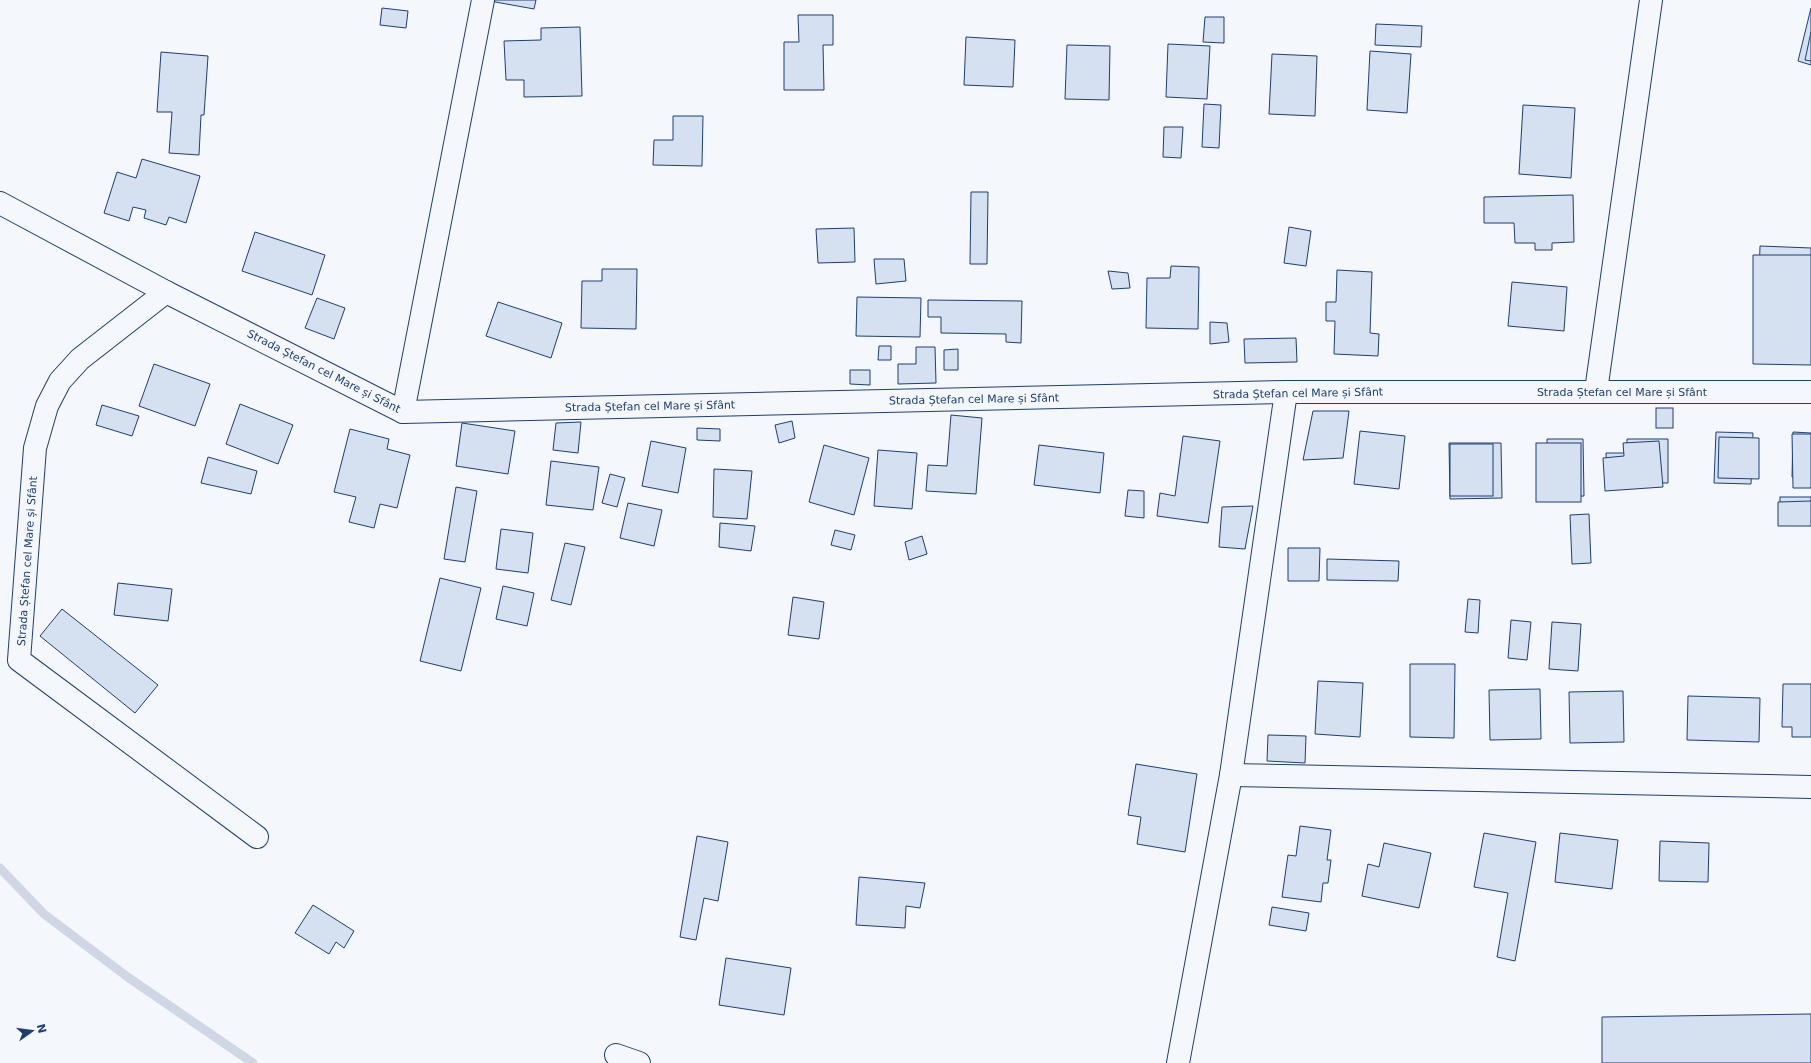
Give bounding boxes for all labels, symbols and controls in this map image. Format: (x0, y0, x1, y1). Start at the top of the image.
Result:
street label: Strada Ștefan cel Mare și Sfânt (245, 327, 403, 416)
street label: Strada Ștefan cel Mare și Sfânt (1213, 386, 1384, 401)
street label: Strada Ștefan cel Mare și Sfânt (1537, 386, 1708, 399)
street label: Strada Ștefan cel Mare și Sfânt (889, 392, 1060, 407)
street label: Strada Ștefan cel Mare și Sfânt (565, 399, 736, 414)
street label: Strada Ștefan cel Mare și Sfânt (15, 475, 40, 646)
north arrow (12, 1011, 52, 1051)
text: N (34, 1023, 49, 1035)

